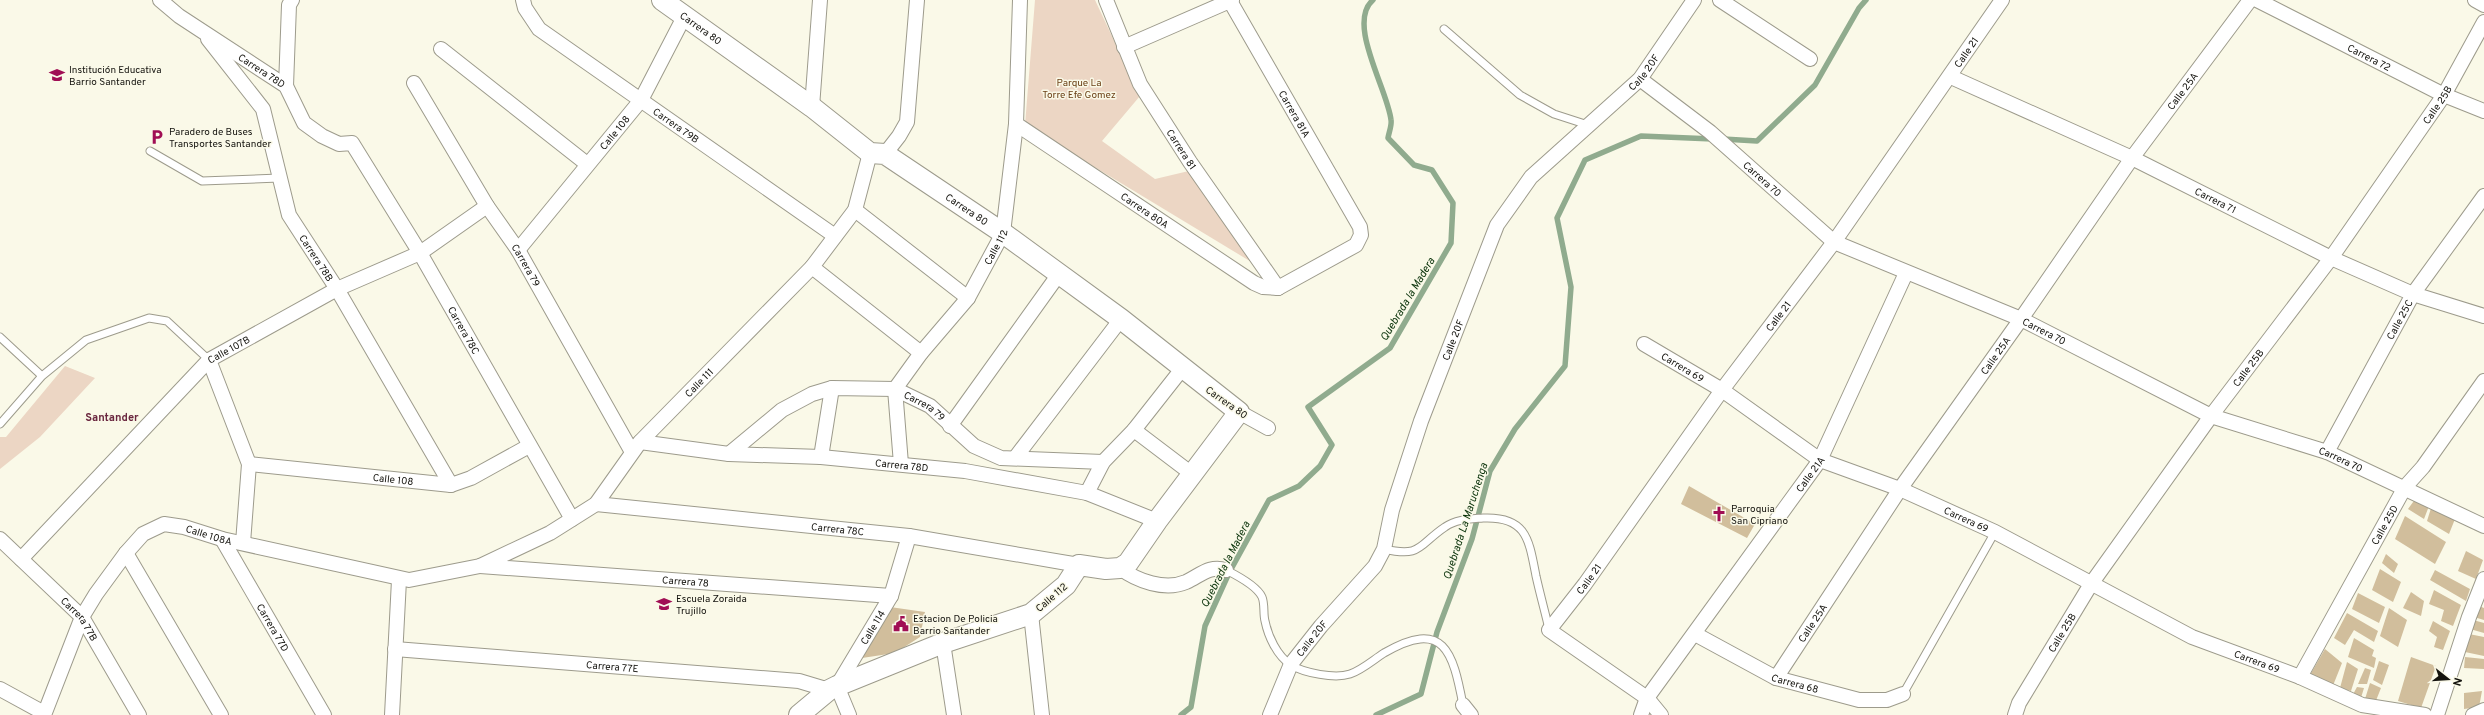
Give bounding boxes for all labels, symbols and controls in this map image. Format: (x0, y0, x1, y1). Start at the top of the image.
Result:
street label: Carrera 80 (677, 10, 724, 49)
street label: Calle 21 (1952, 35, 1982, 71)
street label: Carrera 72 (2345, 42, 2393, 75)
street label: Carrera 78D (235, 51, 287, 92)
street label: Calle 20F (1626, 52, 1663, 94)
place label: Institución Educativa Barrio Santander (69, 64, 162, 89)
school or university icon: Institución Educativa Barrio Santander (48, 66, 66, 84)
street label: Calle 25A (2165, 70, 2202, 113)
park label: Parque La Torre Efe Gomez (1042, 77, 1116, 102)
street label: Calle 25B (2421, 84, 2456, 127)
street label: Carrera 81A (1275, 88, 1312, 141)
street label: Carrera 79B (650, 106, 701, 147)
street label: Calle 108 (598, 113, 634, 153)
place label: Paradero de Buses Transportes Santander (169, 126, 272, 151)
street label: Carrera 81 (1163, 127, 1199, 173)
parking icon: Paradero de Buses Transportes Santander (148, 128, 166, 146)
street label: Carrera 70 (1740, 159, 1783, 200)
street label: Carrera 71 (2192, 186, 2238, 217)
street label: Carrera 80 (942, 191, 990, 229)
street label: Carrera 80A (1118, 191, 1171, 232)
street label: Calle 112 (982, 229, 1011, 268)
street label: Carrera 78B (295, 233, 335, 284)
street label: Carrera 79 (508, 242, 542, 289)
water label: Quebrada la Madera (1377, 255, 1439, 344)
street label: Calle 25C (2384, 298, 2417, 342)
street label: Calle 21 (1764, 299, 1795, 335)
street label: Carrera 78C (444, 305, 482, 357)
street label: Carrera 70 (2020, 316, 2068, 349)
street label: Calle 20F (1440, 318, 1468, 363)
street label: Calle 107B (206, 334, 253, 367)
street label: Calle 25A (1978, 335, 2014, 378)
street label: Calle 25B (2231, 347, 2267, 390)
street label: Carrera 69 (1658, 350, 1706, 386)
street label: Calle 111 (683, 366, 717, 401)
street label: Carrera 80 (1203, 384, 1250, 422)
street label: Carrera 79 (901, 389, 947, 425)
district label: Santander (85, 411, 139, 425)
street label: Carrera 70 (2317, 445, 2364, 476)
street label: Calle 21A (1794, 454, 1829, 495)
street label: Carrera 78D (874, 457, 929, 475)
water label: Quebrada La Maruchenga (1440, 461, 1492, 581)
street label: Calle 108 (372, 472, 414, 489)
place label: Parroquia San Cipriano (1731, 503, 1789, 528)
street label: Calle 25D (2369, 503, 2402, 548)
church icon: Parroquia San Cipriano (1710, 505, 1728, 523)
street label: Carrera 69 (1941, 505, 1990, 536)
water label: Quebrada la Madera (1198, 519, 1254, 610)
street label: Carrera 78C (810, 521, 865, 539)
street label: Calle 108A (184, 523, 233, 549)
street label: Calle 21 (1574, 562, 1605, 598)
street label: Carrera 78 (662, 574, 709, 591)
street label: Calle 112 (1033, 581, 1071, 616)
place label: Escuela Zoraida Trujillo (676, 593, 747, 618)
street label: Carrera 77B (57, 595, 100, 644)
school or university icon: Escuela Zoraida Trujillo (655, 595, 673, 613)
street label: Carrera 77D (253, 602, 291, 654)
street label: Calle 25A (1796, 602, 1831, 645)
street label: Calle 114 (858, 608, 889, 648)
street label: Calle 25B (2046, 611, 2080, 655)
place label: Estacion De Policia Barrio Santander (913, 613, 998, 638)
public building icon: Estacion De Policia Barrio Santander (892, 615, 910, 633)
street label: Calle 20F (1294, 618, 1331, 660)
street label: Carrera 69 (2232, 648, 2281, 677)
street label: Carrera 77E (586, 659, 639, 676)
north arrow (2428, 659, 2468, 699)
street label: Carrera 68 (1768, 672, 1820, 697)
text: N (2449, 676, 2464, 687)

